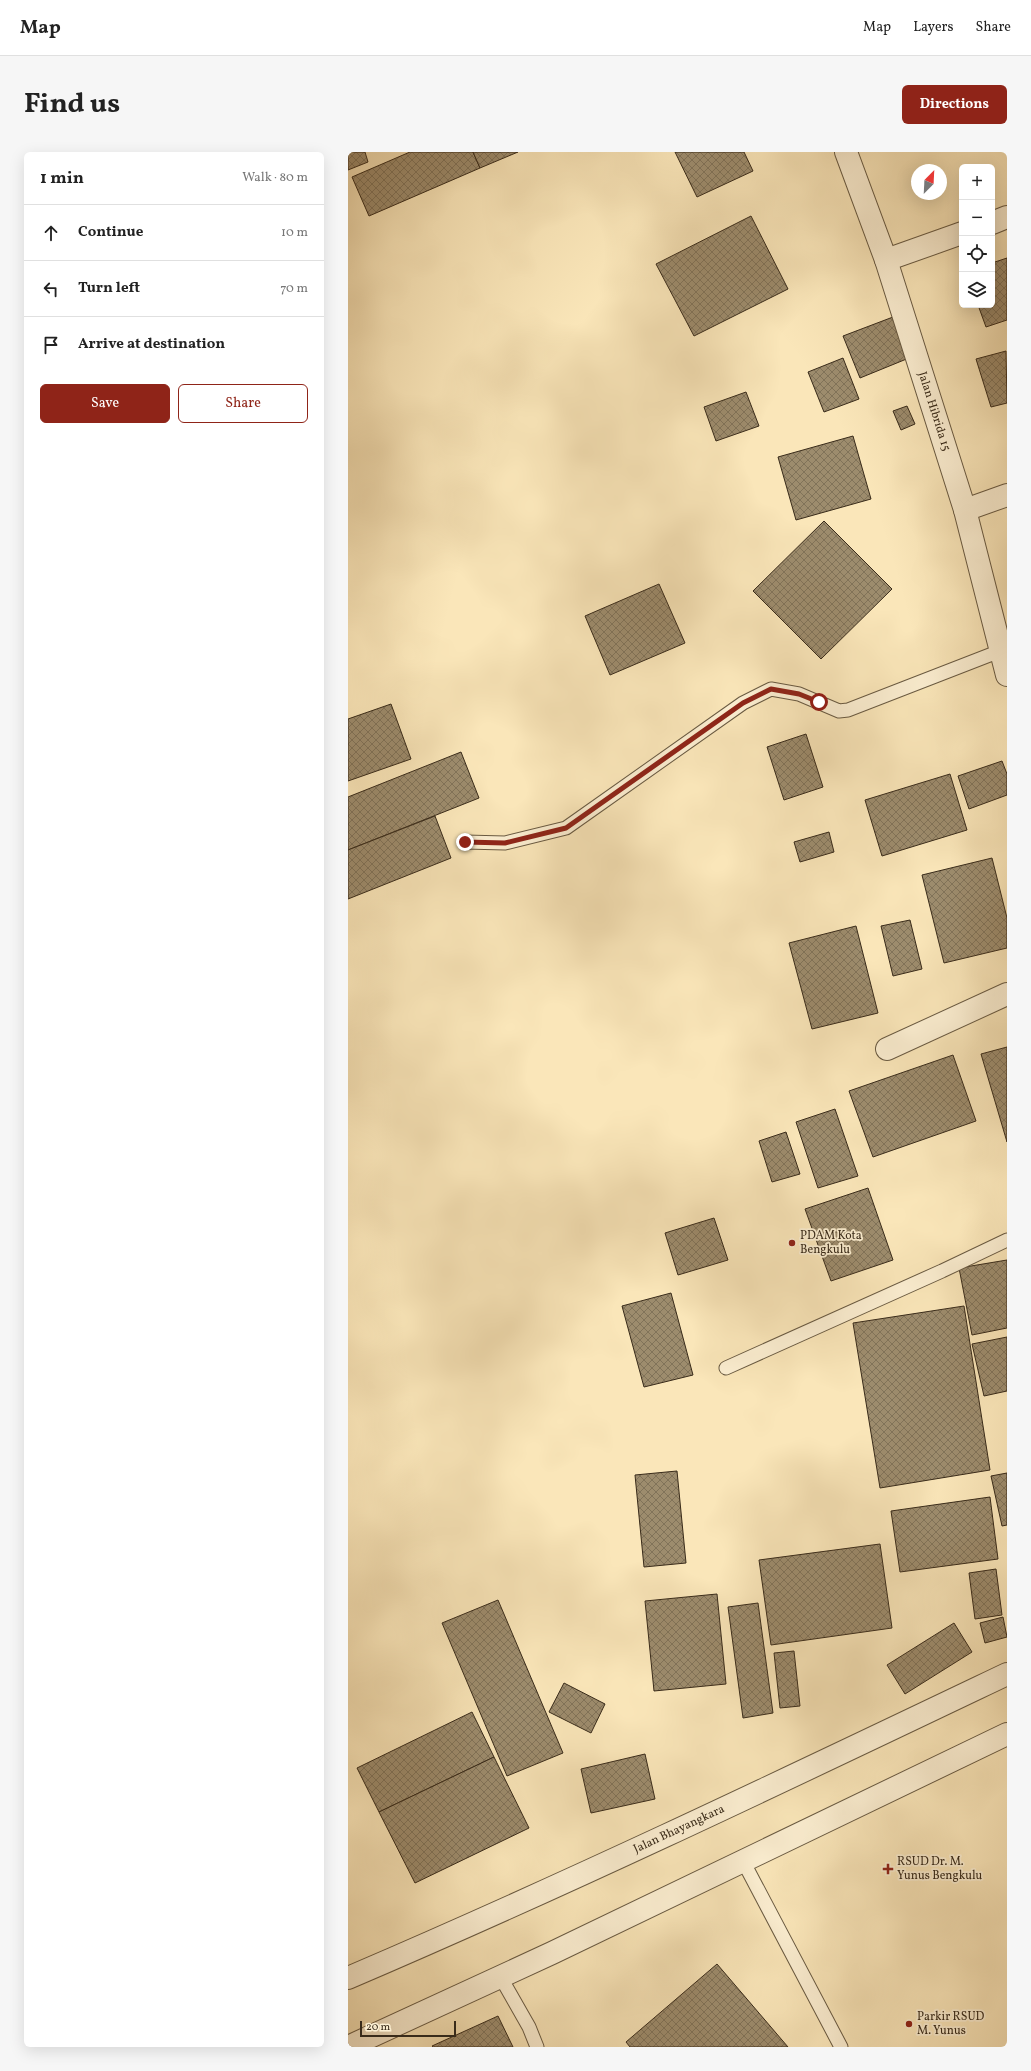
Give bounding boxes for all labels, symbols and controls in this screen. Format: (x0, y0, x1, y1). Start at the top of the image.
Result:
text: Map (20, 15, 61, 41)
text: Map (863, 18, 891, 37)
text: Layers (913, 18, 953, 37)
text: Share (975, 18, 1011, 37)
text: Find us (24, 85, 120, 124)
button: Directions (902, 85, 1007, 124)
north arrow (911, 164, 947, 200)
map controls (959, 164, 995, 308)
button: + (959, 164, 995, 200)
text: 1 min (40, 167, 84, 190)
text: Walk · 80 m (242, 169, 308, 187)
button: − (959, 200, 995, 236)
icon: ahead (40, 222, 62, 244)
text: Continue (78, 222, 143, 243)
text: 10 m (281, 224, 308, 242)
button: locate (959, 236, 995, 272)
button: layers (959, 272, 995, 308)
icon: left (40, 278, 62, 300)
text: Turn left (78, 278, 140, 299)
text: 70 m (280, 280, 308, 298)
icon: arrive (40, 334, 62, 356)
text: Arrive at destination (78, 334, 225, 355)
street label: Jalan Hibrida 15 (914, 370, 954, 453)
button: Save (40, 384, 170, 423)
button: Share (178, 384, 308, 423)
route start (810, 693, 828, 711)
route end (456, 833, 474, 851)
place label: PDAM Kota Bengkulu (800, 1228, 862, 1258)
marker: PDAM Kota Bengkulu (787, 1238, 797, 1248)
street label: Jalan Bhayangkara (631, 1801, 727, 1857)
place label: RSUD Dr. M. Yunus Bengkulu (897, 1854, 983, 1884)
marker: RSUD Dr. M. Yunus Bengkulu (882, 1863, 894, 1875)
place label: Parkir RSUD M. Yunus (917, 2009, 984, 2039)
scale bar (360, 2019, 456, 2038)
marker: Parkir RSUD M. Yunus (904, 2019, 914, 2029)
text: 20 m (366, 2020, 390, 2035)

